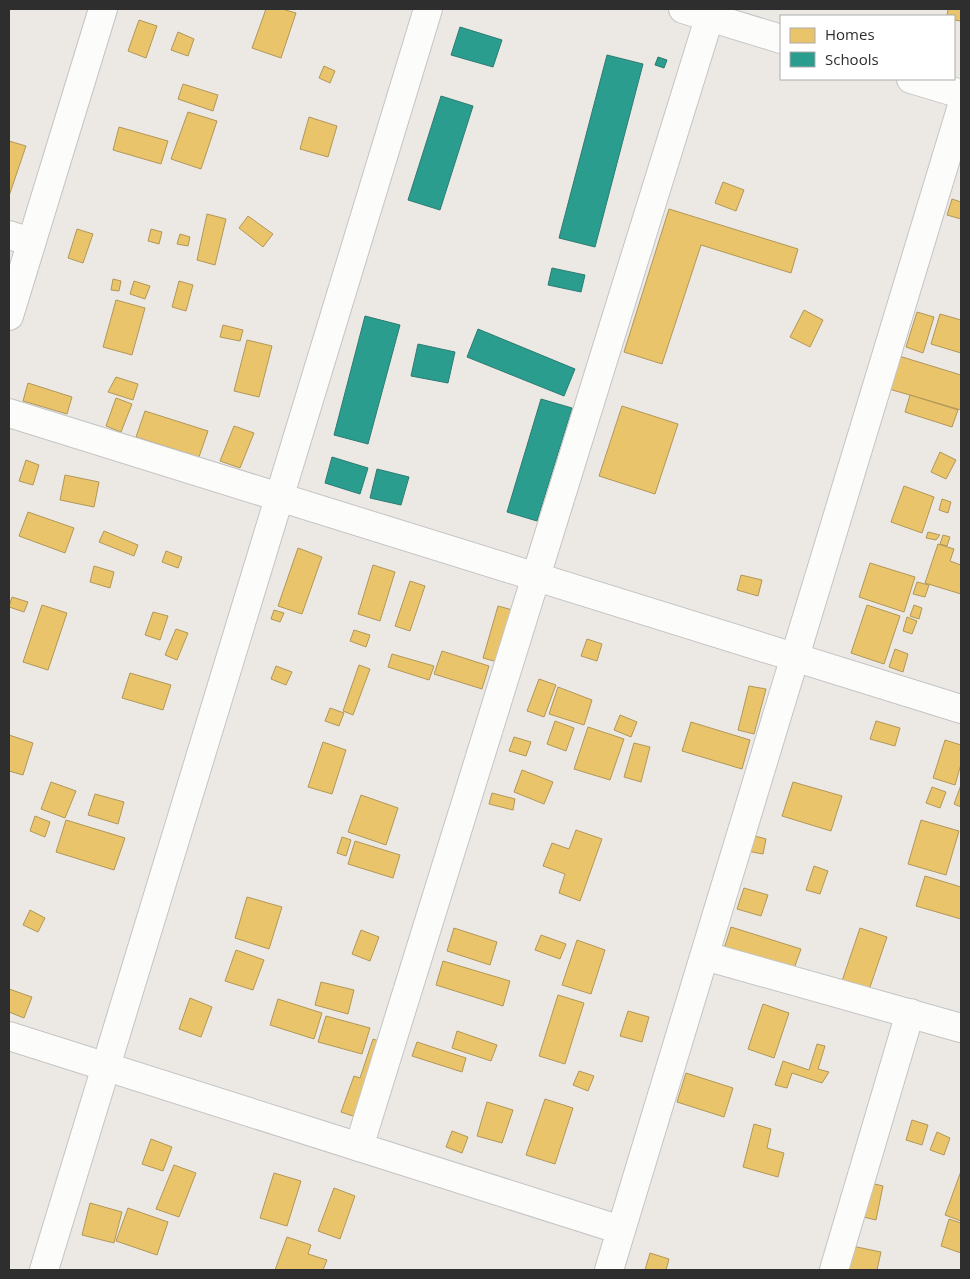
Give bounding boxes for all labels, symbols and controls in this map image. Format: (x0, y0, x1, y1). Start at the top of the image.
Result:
legend (780, 15, 955, 80)
text: Homes (825, 24, 875, 44)
text: Schools (825, 49, 879, 69)

